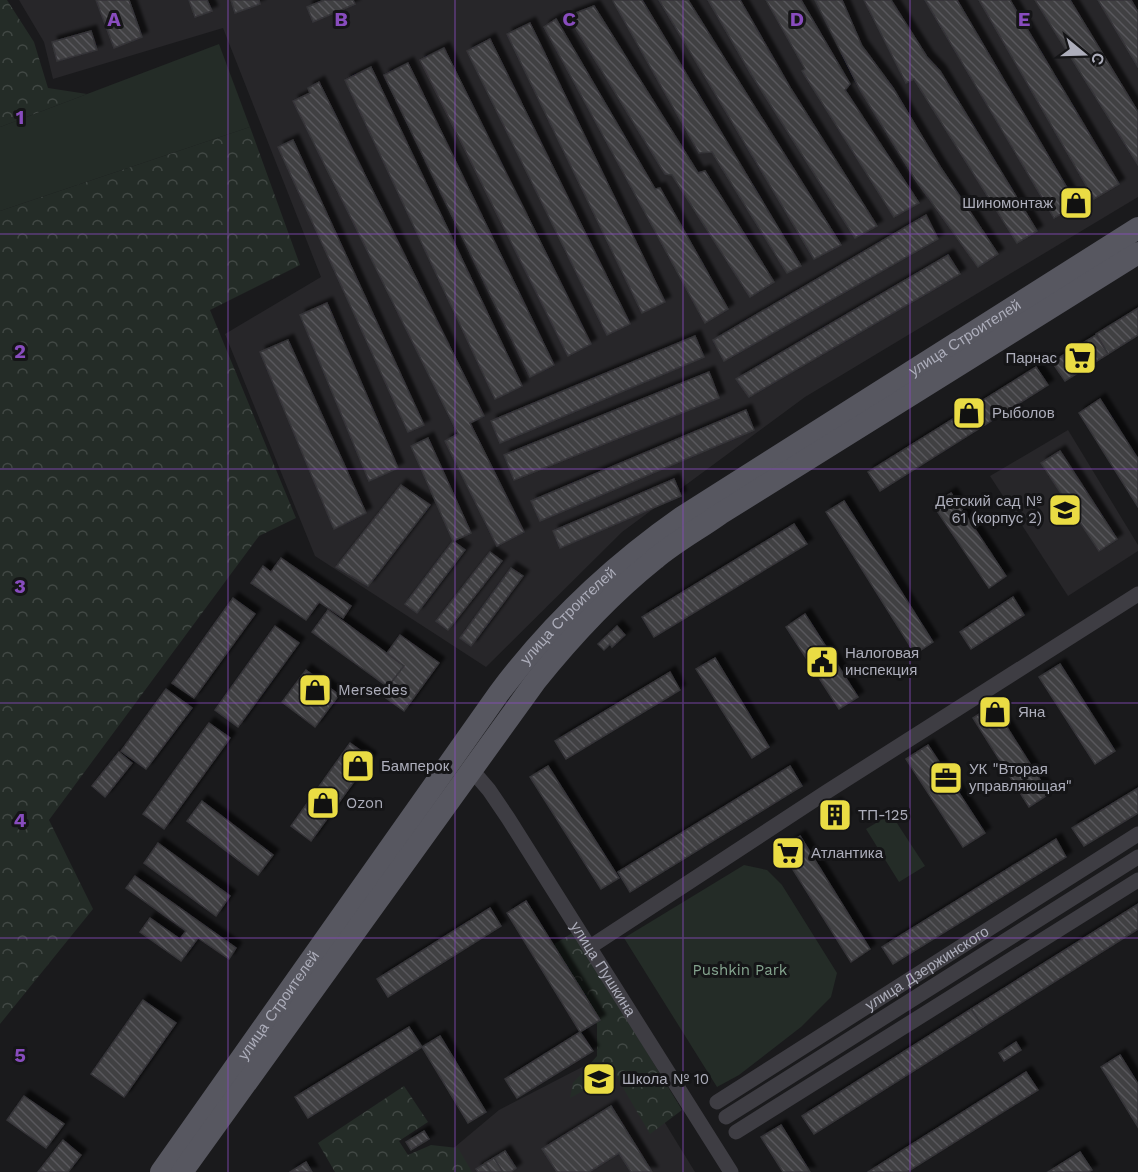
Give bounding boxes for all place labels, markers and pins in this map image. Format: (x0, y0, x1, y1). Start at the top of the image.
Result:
shop icon: Шиномонтаж (1058, 185, 1094, 221)
place label: Шиномонтаж (962, 194, 1053, 212)
supermarket icon: Парнас (1062, 340, 1098, 376)
place label: Парнас (1005, 349, 1057, 367)
shop icon: Рыболов (951, 395, 987, 431)
place label: Рыболов (992, 404, 1055, 422)
place label: Детский сад № 61 (корпус 2) (935, 492, 1043, 527)
school or university icon: Детский сад № 61 (корпус 2) (1047, 492, 1083, 528)
public building icon: Налоговая инспекция (804, 644, 840, 680)
place label: Налоговая инспекция (845, 644, 919, 679)
shop icon: Mersedes (297, 672, 333, 708)
place label: Mersedes (338, 681, 408, 699)
shop icon: Яна (977, 694, 1013, 730)
place label: Яна (1018, 703, 1046, 721)
shop icon: Бамперок (340, 748, 376, 784)
place label: Бамперок (381, 757, 450, 775)
office icon: УК "Вторая управляющая" (928, 760, 964, 796)
place label: УК "Вторая управляющая" (969, 760, 1072, 795)
shop icon: Ozon (305, 785, 341, 821)
place label: Ozon (346, 794, 383, 812)
building icon: ТП-125 (817, 797, 853, 833)
place label: ТП-125 (858, 806, 908, 824)
supermarket icon: Атлантика (770, 835, 806, 871)
place label: Атлантика (811, 844, 884, 862)
school or university icon: Школа № 10 (581, 1061, 617, 1097)
place label: Школа № 10 (622, 1070, 709, 1088)

